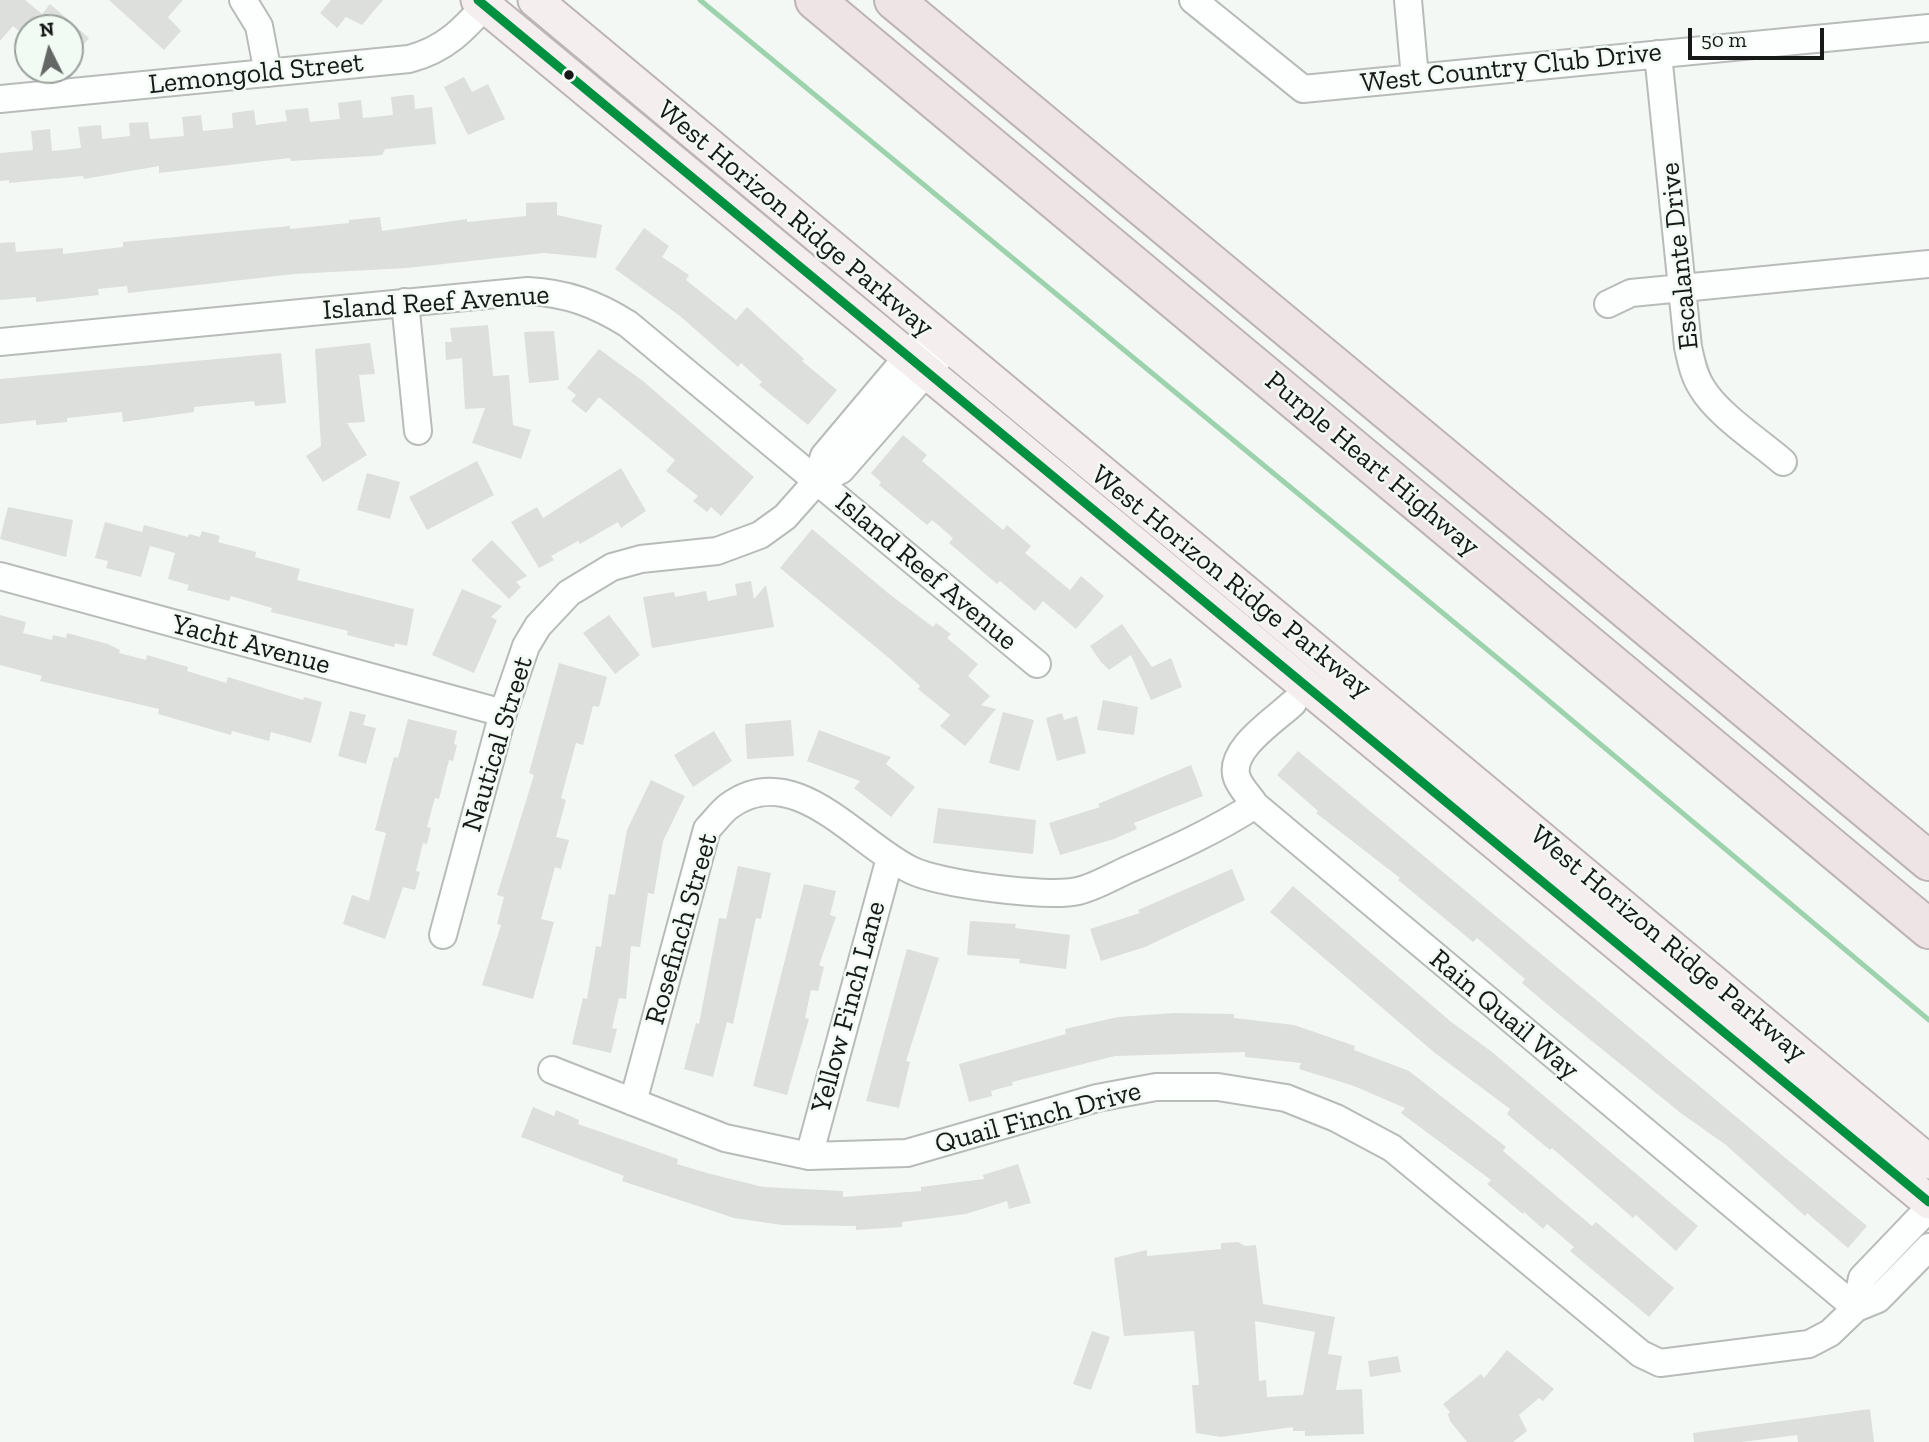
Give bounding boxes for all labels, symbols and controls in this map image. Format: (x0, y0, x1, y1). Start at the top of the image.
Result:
north arrow (14, 14, 84, 84)
scale bar (1691, 14, 1828, 58)
text: N (39, 17, 55, 42)
text: 50 m (1701, 27, 1747, 52)
street label: West Country Club Drive (1359, 35, 1663, 101)
street label: Lemongold Street (147, 46, 365, 102)
unlabelled marker (562, 68, 576, 82)
street label: West Horizon Ridge Parkway (650, 93, 940, 345)
street label: Escalante Drive (1653, 161, 1707, 351)
street label: Island Reef Avenue (322, 278, 550, 328)
street label: Purple Heart Highway (1258, 364, 1486, 564)
street label: West Horizon Ridge Parkway (1084, 459, 1378, 705)
street label: Island Reef Avenue (828, 486, 1024, 658)
street label: Yacht Avenue (168, 608, 334, 682)
street label: Nautical Street (455, 652, 541, 836)
street label: West Horizon Ridge Parkway (1523, 818, 1813, 1070)
street label: Rosefinch Street (639, 829, 725, 1029)
street label: Yellow Finch Lane (805, 898, 893, 1116)
street label: Rain Quail Way (1422, 943, 1586, 1087)
street label: Quail Finch Drive (931, 1074, 1145, 1162)

